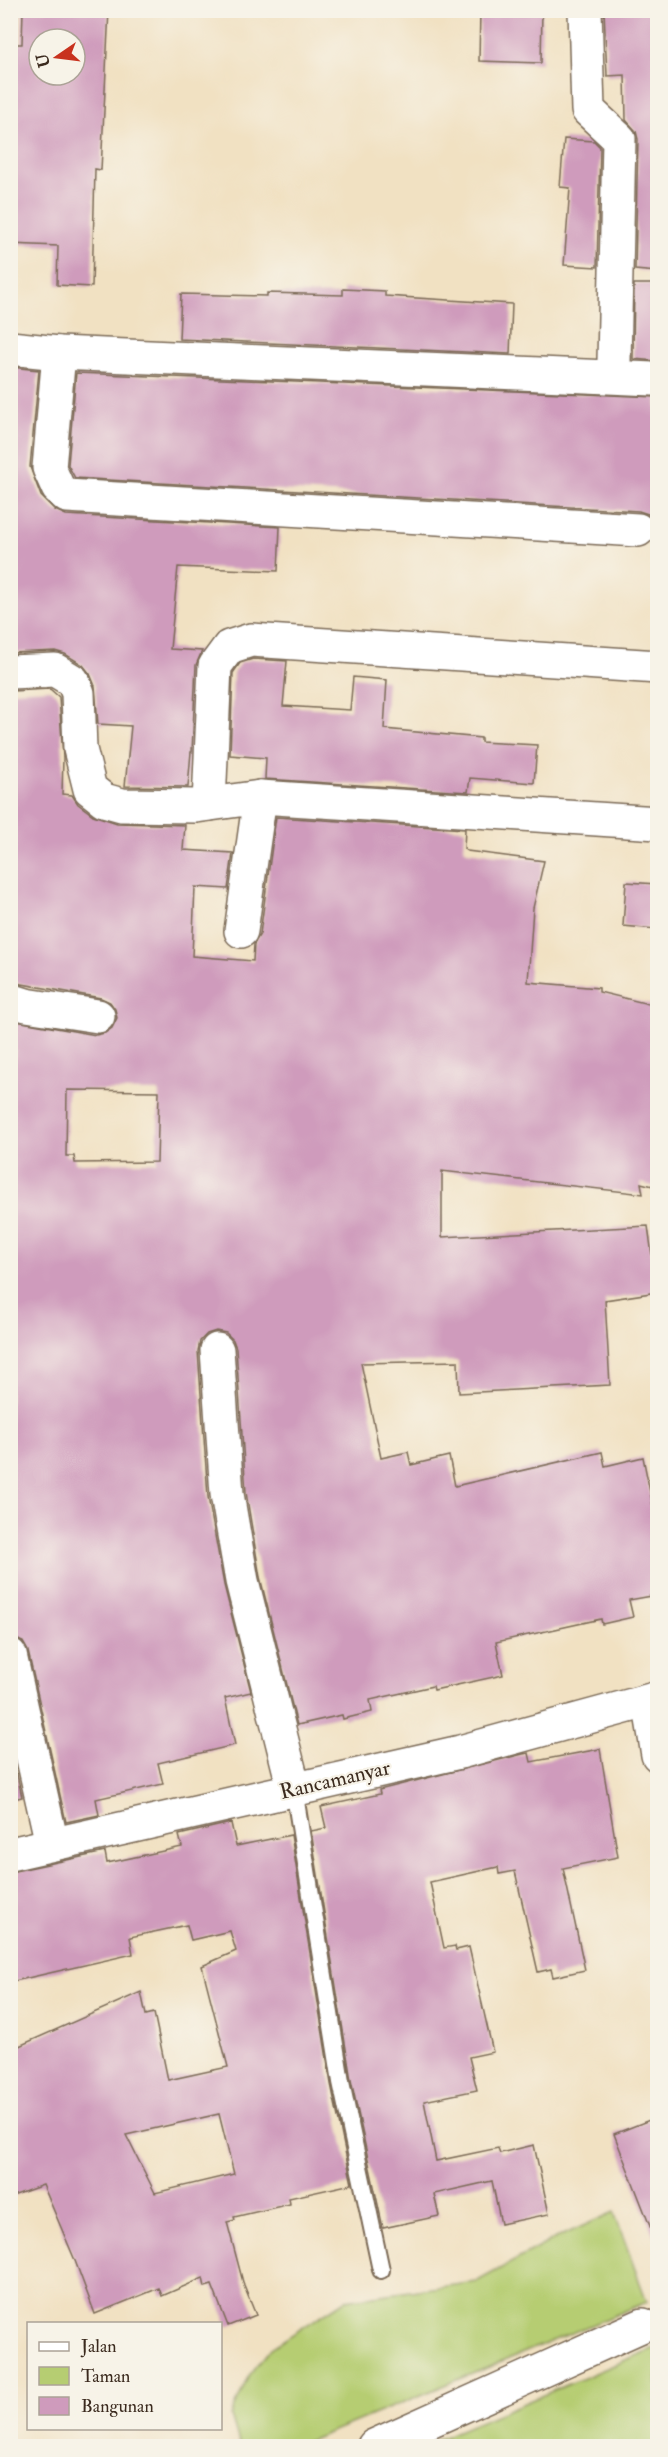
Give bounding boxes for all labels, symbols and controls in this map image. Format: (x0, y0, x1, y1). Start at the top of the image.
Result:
north arrow (27, 27, 87, 87)
text: U (32, 51, 55, 69)
street label: Rancamanyar (277, 1754, 393, 1806)
legend (27, 2322, 222, 2430)
text: Jalan (80, 2335, 117, 2358)
text: Taman (81, 2365, 130, 2388)
text: Bangunan (81, 2395, 154, 2418)

